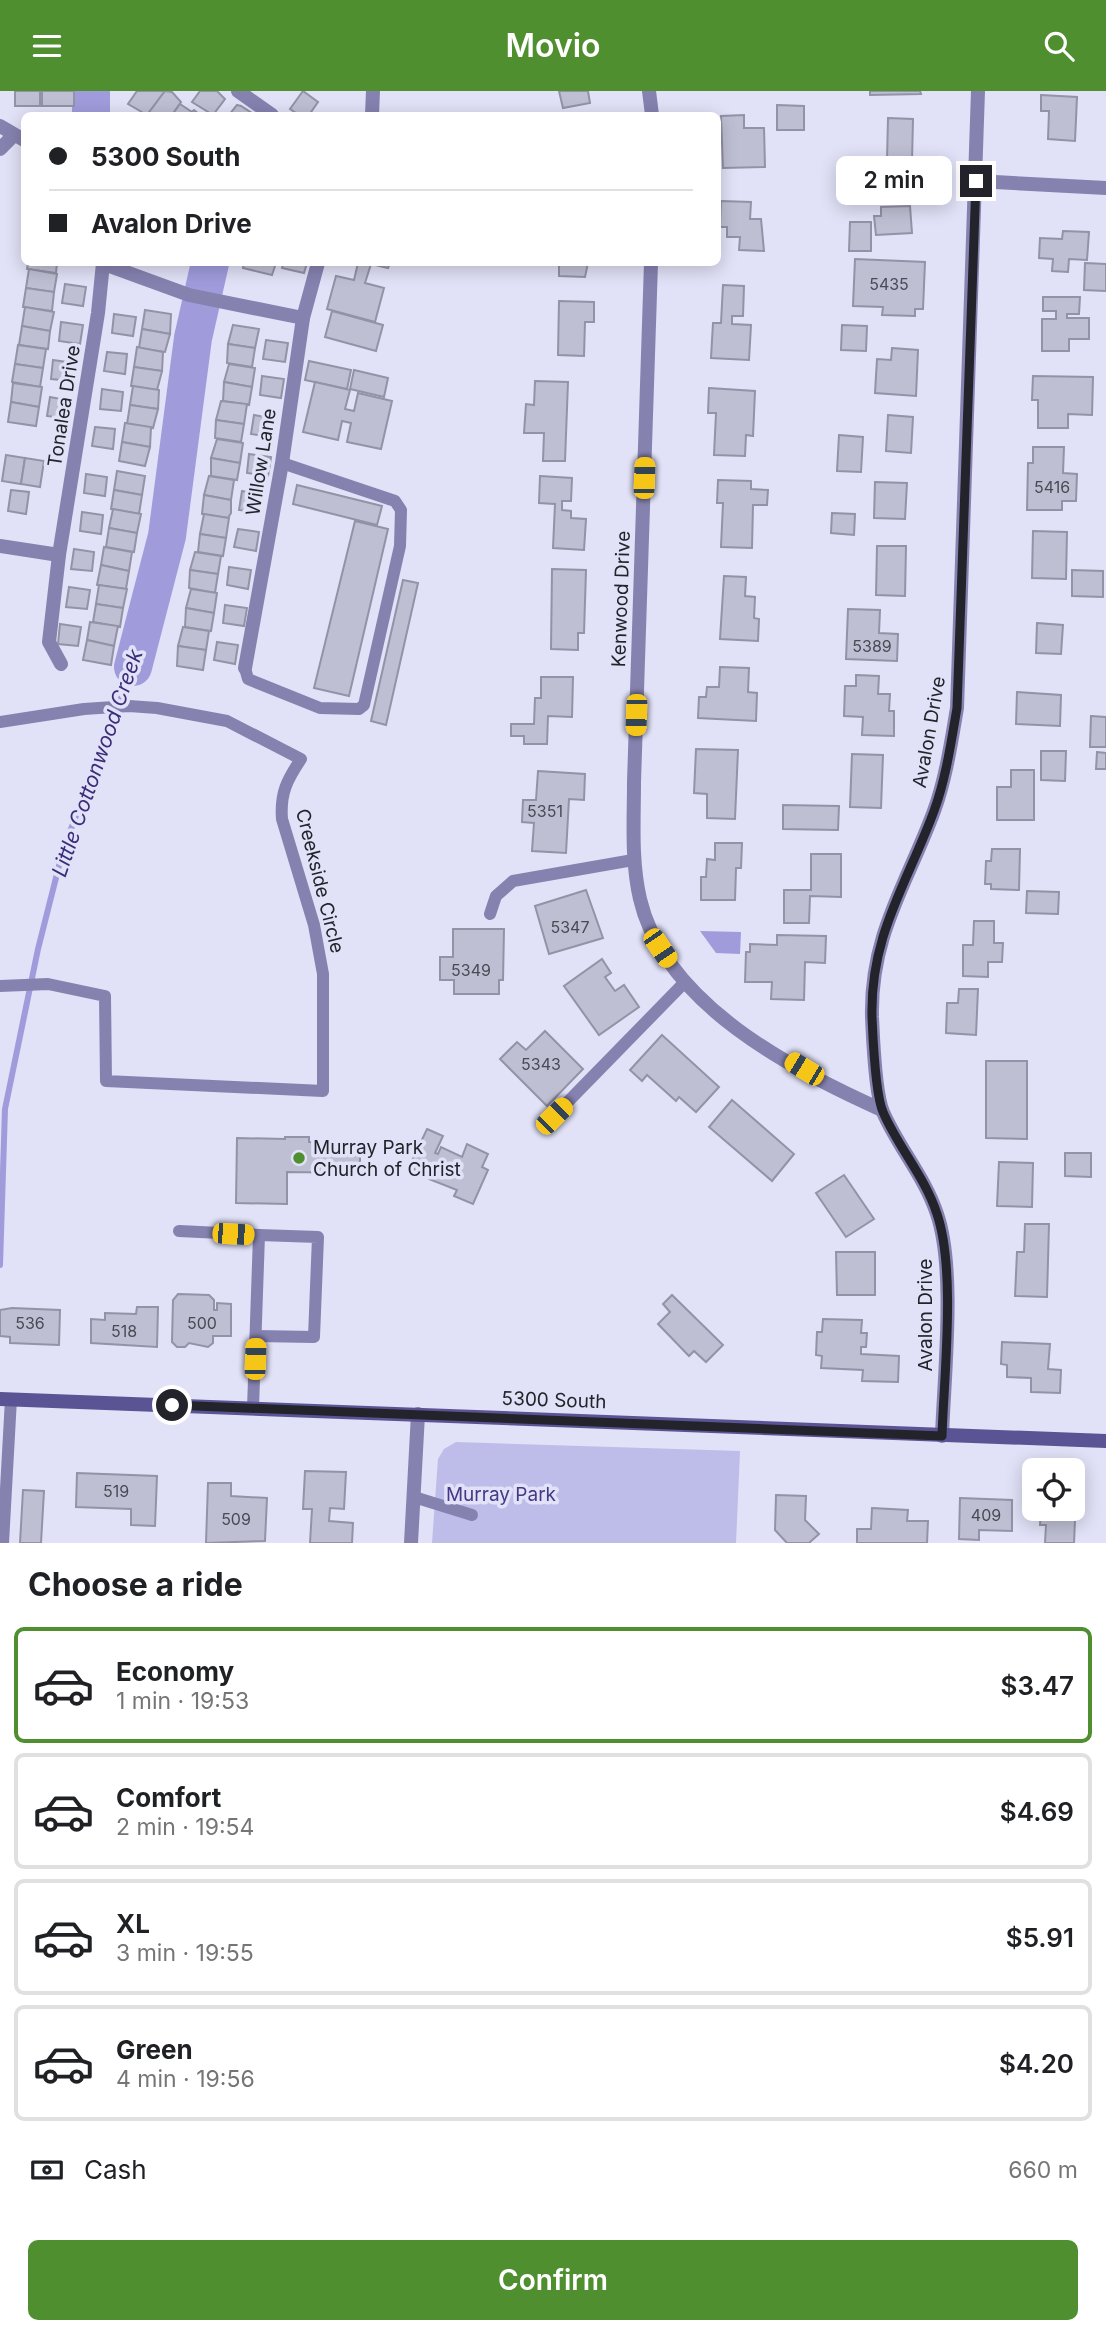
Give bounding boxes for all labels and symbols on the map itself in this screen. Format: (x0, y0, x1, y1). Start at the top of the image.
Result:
callout: 2 min (836, 157, 951, 205)
route end (960, 165, 992, 197)
house number: 5435 (869, 274, 909, 294)
street label: Tonalea Drive (43, 343, 85, 469)
street label: Willow Lane (241, 407, 281, 517)
car (633, 457, 656, 499)
house number: 5416 (1034, 477, 1070, 497)
street label: Kenwood Drive (607, 530, 635, 668)
house number: 5389 (852, 636, 892, 656)
water label: Little Cottonwood Creek (46, 646, 148, 880)
street label: Avalon Drive (908, 674, 950, 790)
car (625, 694, 648, 736)
house number: 5351 (527, 801, 563, 821)
street label: Creekside Circle (291, 806, 349, 956)
house number: 5347 (551, 917, 590, 937)
car (640, 925, 681, 971)
house number: 5349 (451, 960, 491, 980)
car (781, 1049, 828, 1089)
house number: 5343 (521, 1054, 561, 1074)
car (532, 1094, 577, 1138)
place label: Murray Park Church of Christ (313, 1136, 461, 1181)
marker: Murray Park Church of Christ (291, 1150, 307, 1166)
car (212, 1222, 255, 1246)
street label: Avalon Drive (914, 1259, 937, 1371)
house number: 536 (15, 1313, 45, 1333)
house number: 500 (187, 1313, 217, 1333)
house number: 518 (111, 1321, 137, 1341)
car (244, 1338, 267, 1380)
street label: 5300 South (501, 1387, 607, 1413)
route start (156, 1389, 188, 1421)
house number: 519 (103, 1481, 129, 1501)
park label: Murray Park (446, 1483, 557, 1506)
house number: 409 (971, 1505, 1001, 1525)
house number: 509 (221, 1509, 251, 1529)

